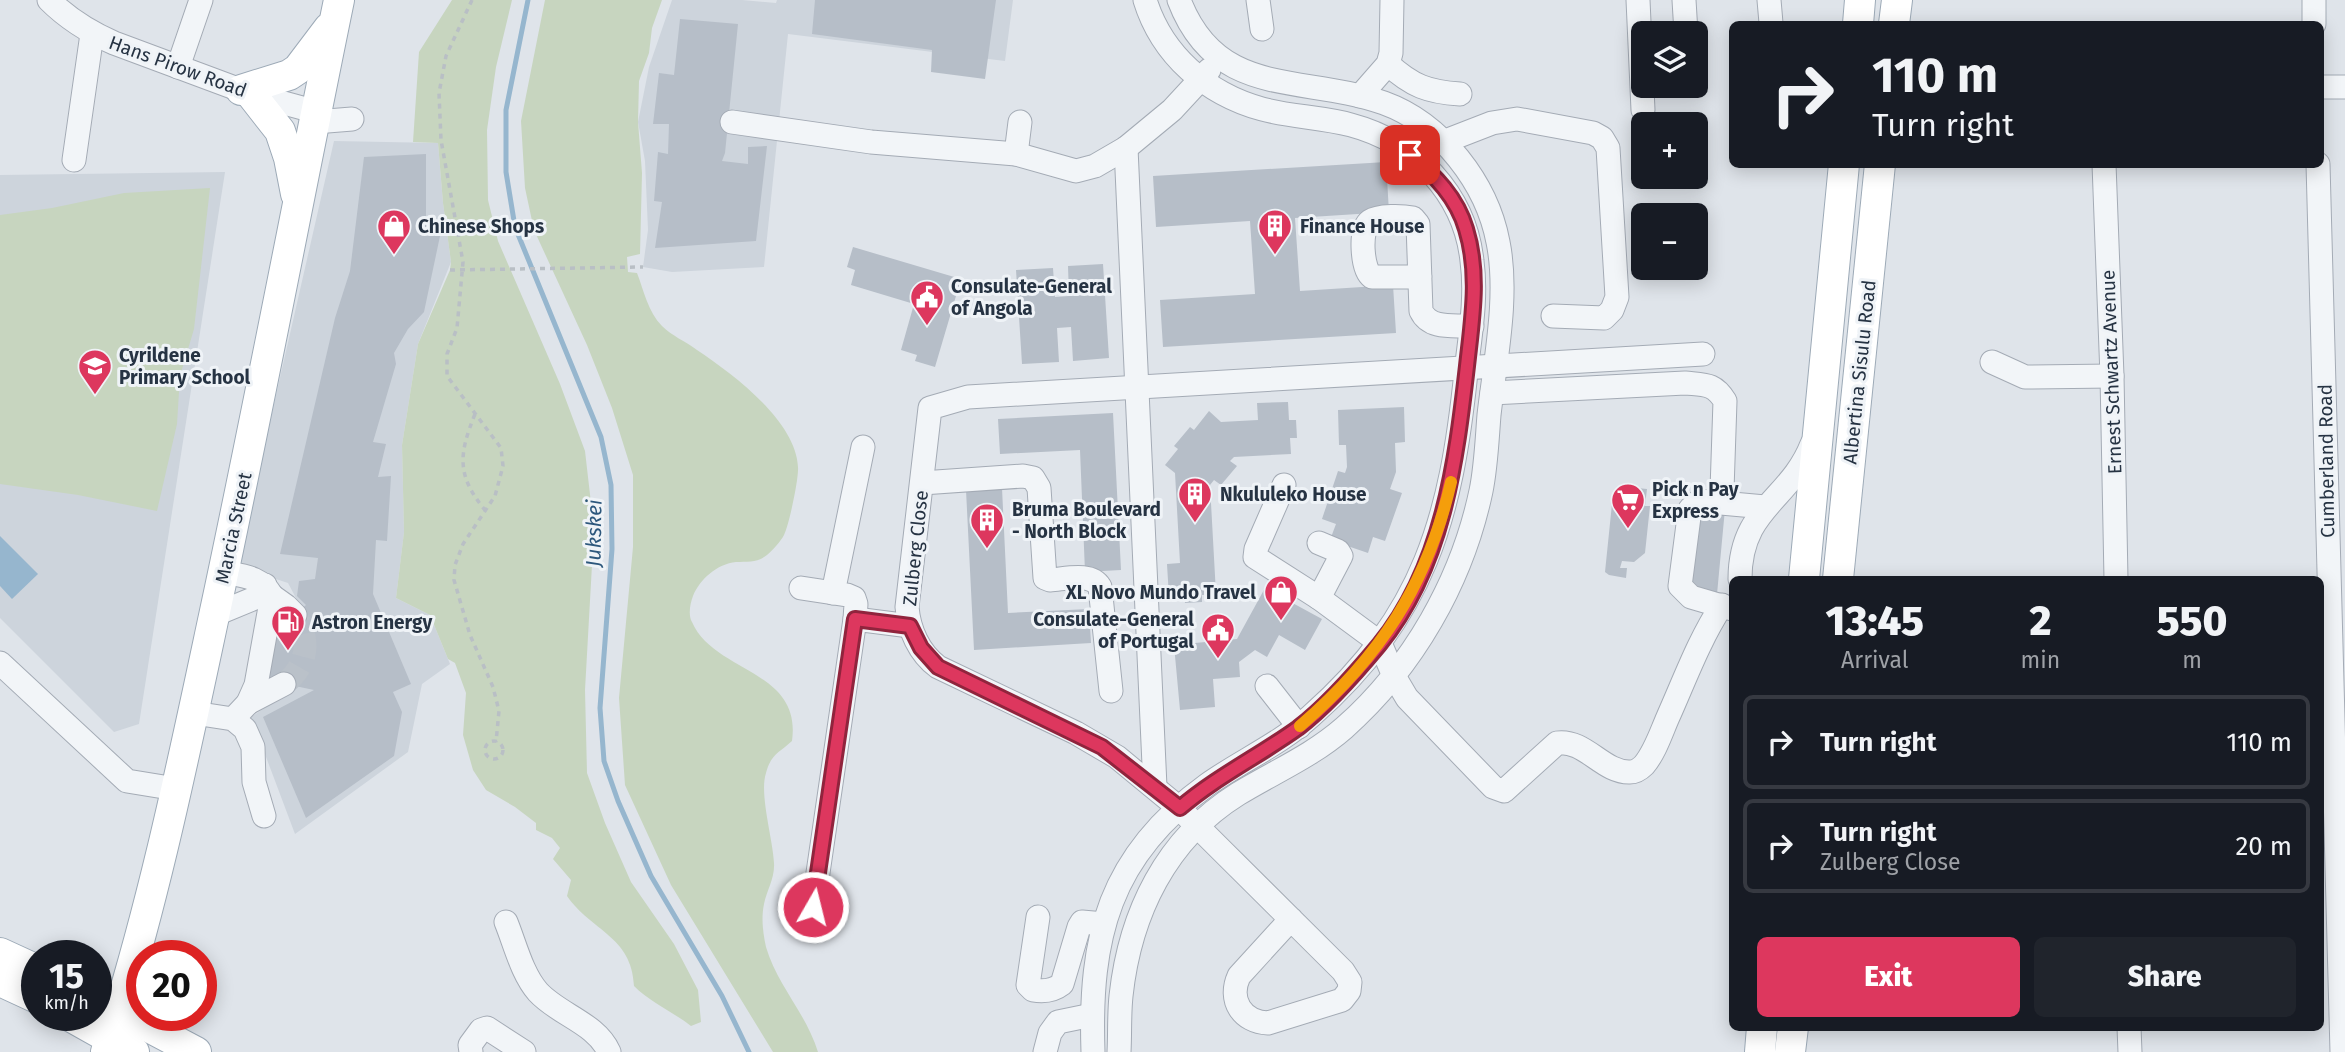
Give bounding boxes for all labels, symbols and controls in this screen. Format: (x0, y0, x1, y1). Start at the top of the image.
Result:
map controls (1631, 21, 1708, 280)
button: layers (1631, 21, 1708, 98)
street label: Hans Pirow Road (106, 31, 250, 102)
text: 110 m (1872, 46, 1998, 105)
icon: right (1757, 49, 1848, 140)
text: Turn right (1872, 106, 2014, 144)
button: + (1631, 112, 1708, 189)
pin (1380, 125, 1440, 185)
icon: arrive (1391, 136, 1429, 174)
button: − (1631, 203, 1708, 280)
shop icon: Chinese Shops (375, 207, 413, 256)
building icon: Finance House (1256, 207, 1294, 256)
place label: Chinese Shops (418, 215, 544, 238)
place label: Finance House (1300, 215, 1424, 238)
street label: Ernest Schwartz Avenue (2096, 269, 2127, 475)
place label: Consulate-General of Angola (951, 275, 1112, 320)
public building icon: Consulate-General of Angola (908, 278, 946, 327)
street label: Albertina Sisulu Road (1838, 279, 1881, 465)
place label: Cyrildene Primary School (119, 344, 251, 389)
school or university icon: Cyrildene Primary School (76, 347, 114, 396)
street label: Cumberland Road (2314, 384, 2339, 538)
street label: Marcia Street (210, 470, 257, 586)
building icon: Nkululeko House (1176, 475, 1214, 524)
place label: Pick n Pay Express (1652, 478, 1739, 523)
supermarket icon: Pick n Pay Express (1609, 481, 1647, 530)
place label: Nkululeko House (1220, 483, 1366, 506)
street label: Zulberg Close (898, 489, 933, 607)
place label: Bruma Boulevard - North Block (1012, 498, 1161, 543)
water label: Jukskei (580, 499, 608, 568)
building icon: Bruma Boulevard - North Block (968, 501, 1006, 550)
shop icon: XL Novo Mundo Travel (1262, 573, 1300, 622)
place label: XL Novo Mundo Travel (1065, 581, 1256, 604)
text: 13:45 (1826, 596, 1924, 646)
text: 2 (2029, 596, 2051, 646)
text: 550 (2157, 596, 2227, 646)
fuel station icon: Astron Energy (269, 603, 307, 652)
place label: Consulate-General of Portugal (1033, 608, 1194, 653)
place label: Astron Energy (311, 611, 432, 634)
public building icon: Consulate-General of Portugal (1199, 611, 1237, 660)
text: Arrival (1841, 646, 1908, 674)
text: min (2021, 646, 2060, 674)
text: m (2182, 646, 2202, 674)
icon: right (1761, 723, 1799, 761)
text: Turn right (1820, 727, 1937, 758)
text: 110 m (2226, 727, 2292, 758)
text: Turn right (1820, 817, 1937, 848)
icon: right (1761, 827, 1799, 865)
text: 20 m (2235, 831, 2292, 862)
text: Zulberg Close (1820, 848, 1960, 876)
position arrow (776, 870, 850, 944)
button: Exit (1757, 937, 2020, 1017)
button: Share (2034, 937, 2296, 1017)
speed limit sign: 20 (126, 940, 217, 1031)
text: 15 (49, 955, 84, 997)
text: km/h (44, 992, 89, 1014)

